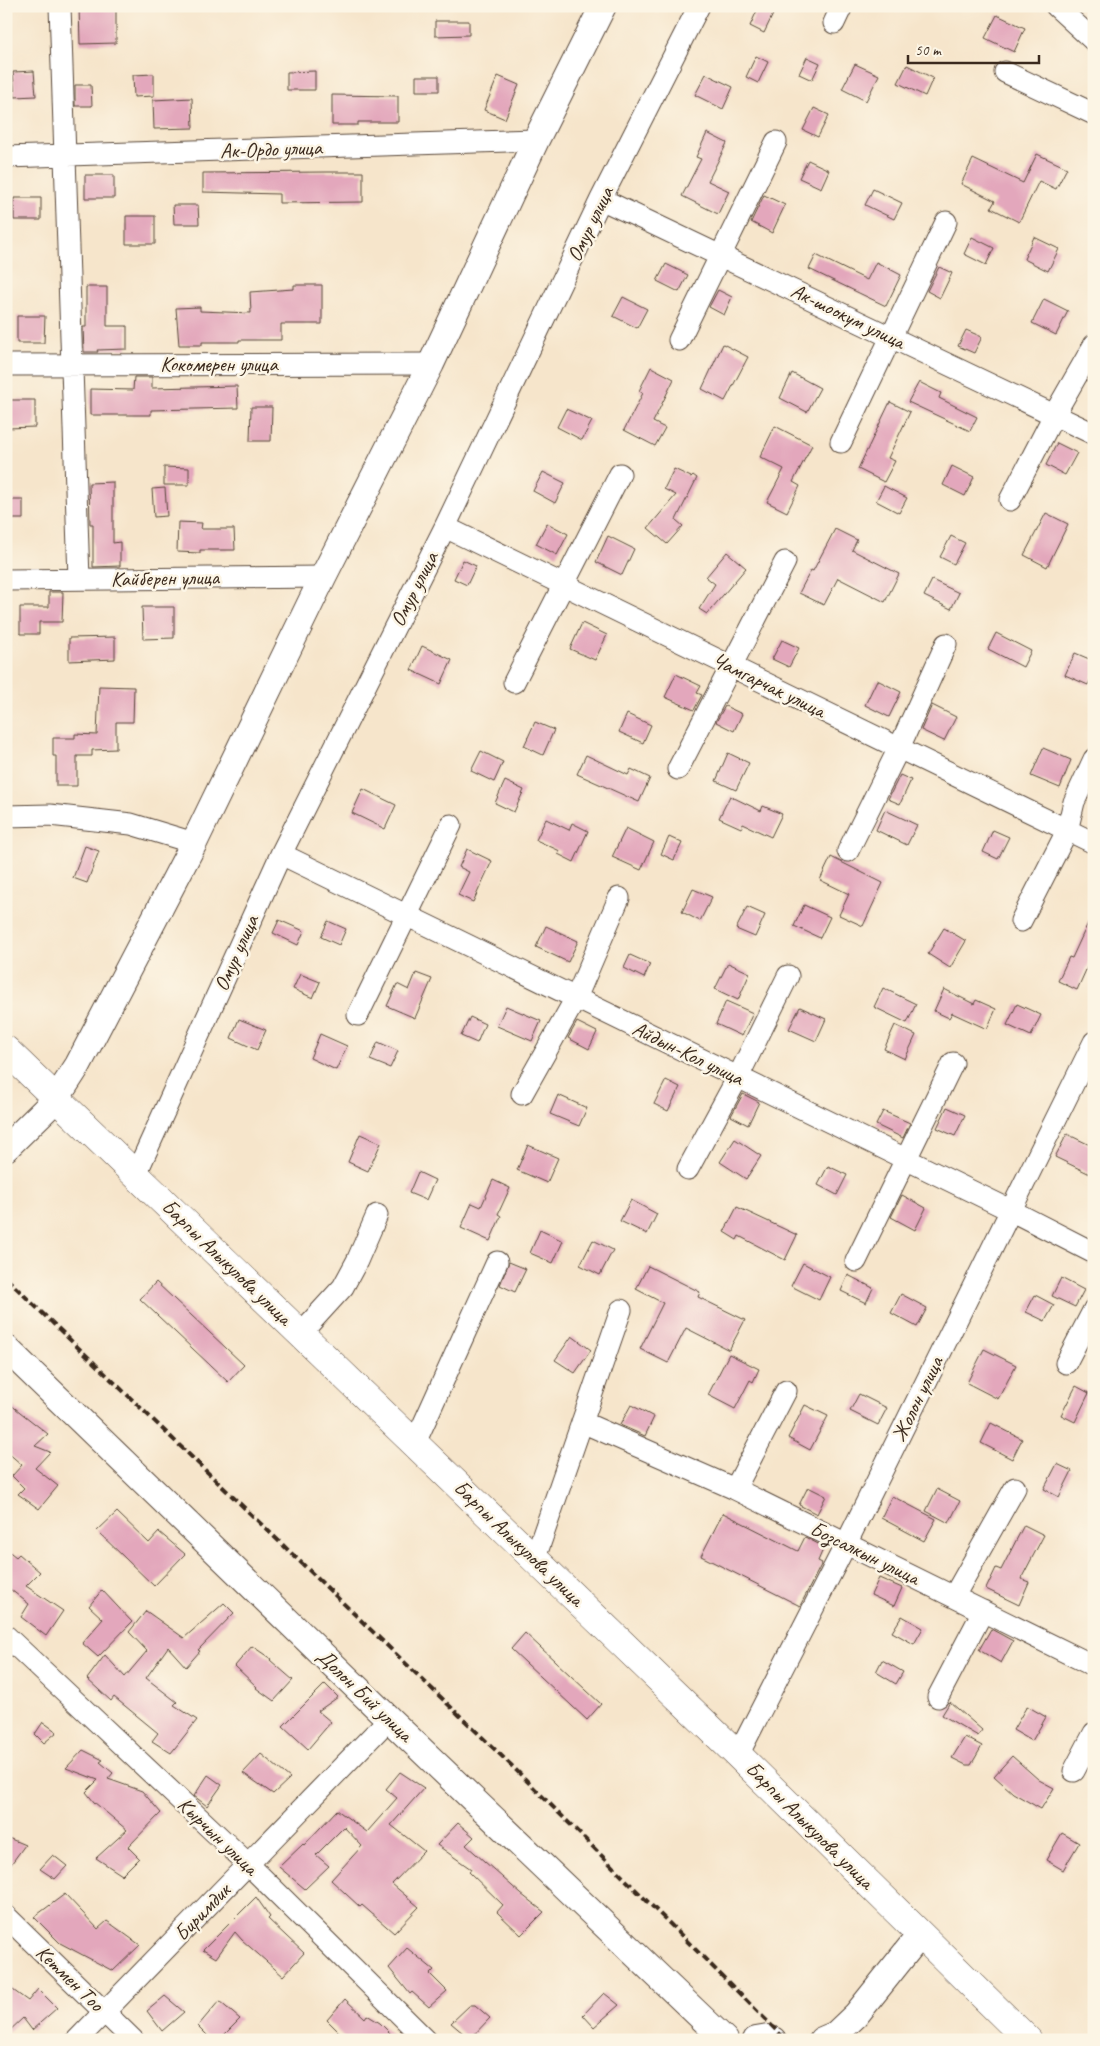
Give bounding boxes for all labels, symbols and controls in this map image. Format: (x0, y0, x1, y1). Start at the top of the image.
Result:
scale bar (908, 32, 1039, 64)
text: 50 m (915, 41, 942, 60)
street label: Ак-Ордо улица (220, 134, 324, 164)
street label: Омур улица (561, 181, 620, 266)
street label: Ак-шоокум улица (787, 277, 911, 356)
street label: Кокомерен улица (160, 351, 279, 377)
street label: Омур улица (384, 546, 445, 631)
street label: Кайберен улица (111, 564, 221, 592)
street label: Чамгарчак улица (708, 647, 832, 724)
street label: Омур улица (208, 909, 265, 995)
street label: Айдын-Кол улица (628, 1015, 749, 1092)
street label: Барпы Алыкулова улица (157, 1193, 299, 1332)
street label: Жолон улица (885, 1351, 949, 1446)
street label: Барпы Алыкулова улица (449, 1474, 591, 1613)
street label: Бозсалкын улица (806, 1515, 926, 1593)
street label: Долон Бий улица (312, 1643, 420, 1749)
street label: Барпы Алыкулова улица (741, 1756, 881, 1896)
street label: Кырчын улица (172, 1791, 265, 1882)
street label: Биримдик (168, 1876, 237, 1946)
street label: Кетмен Тоо (31, 1939, 111, 2018)

